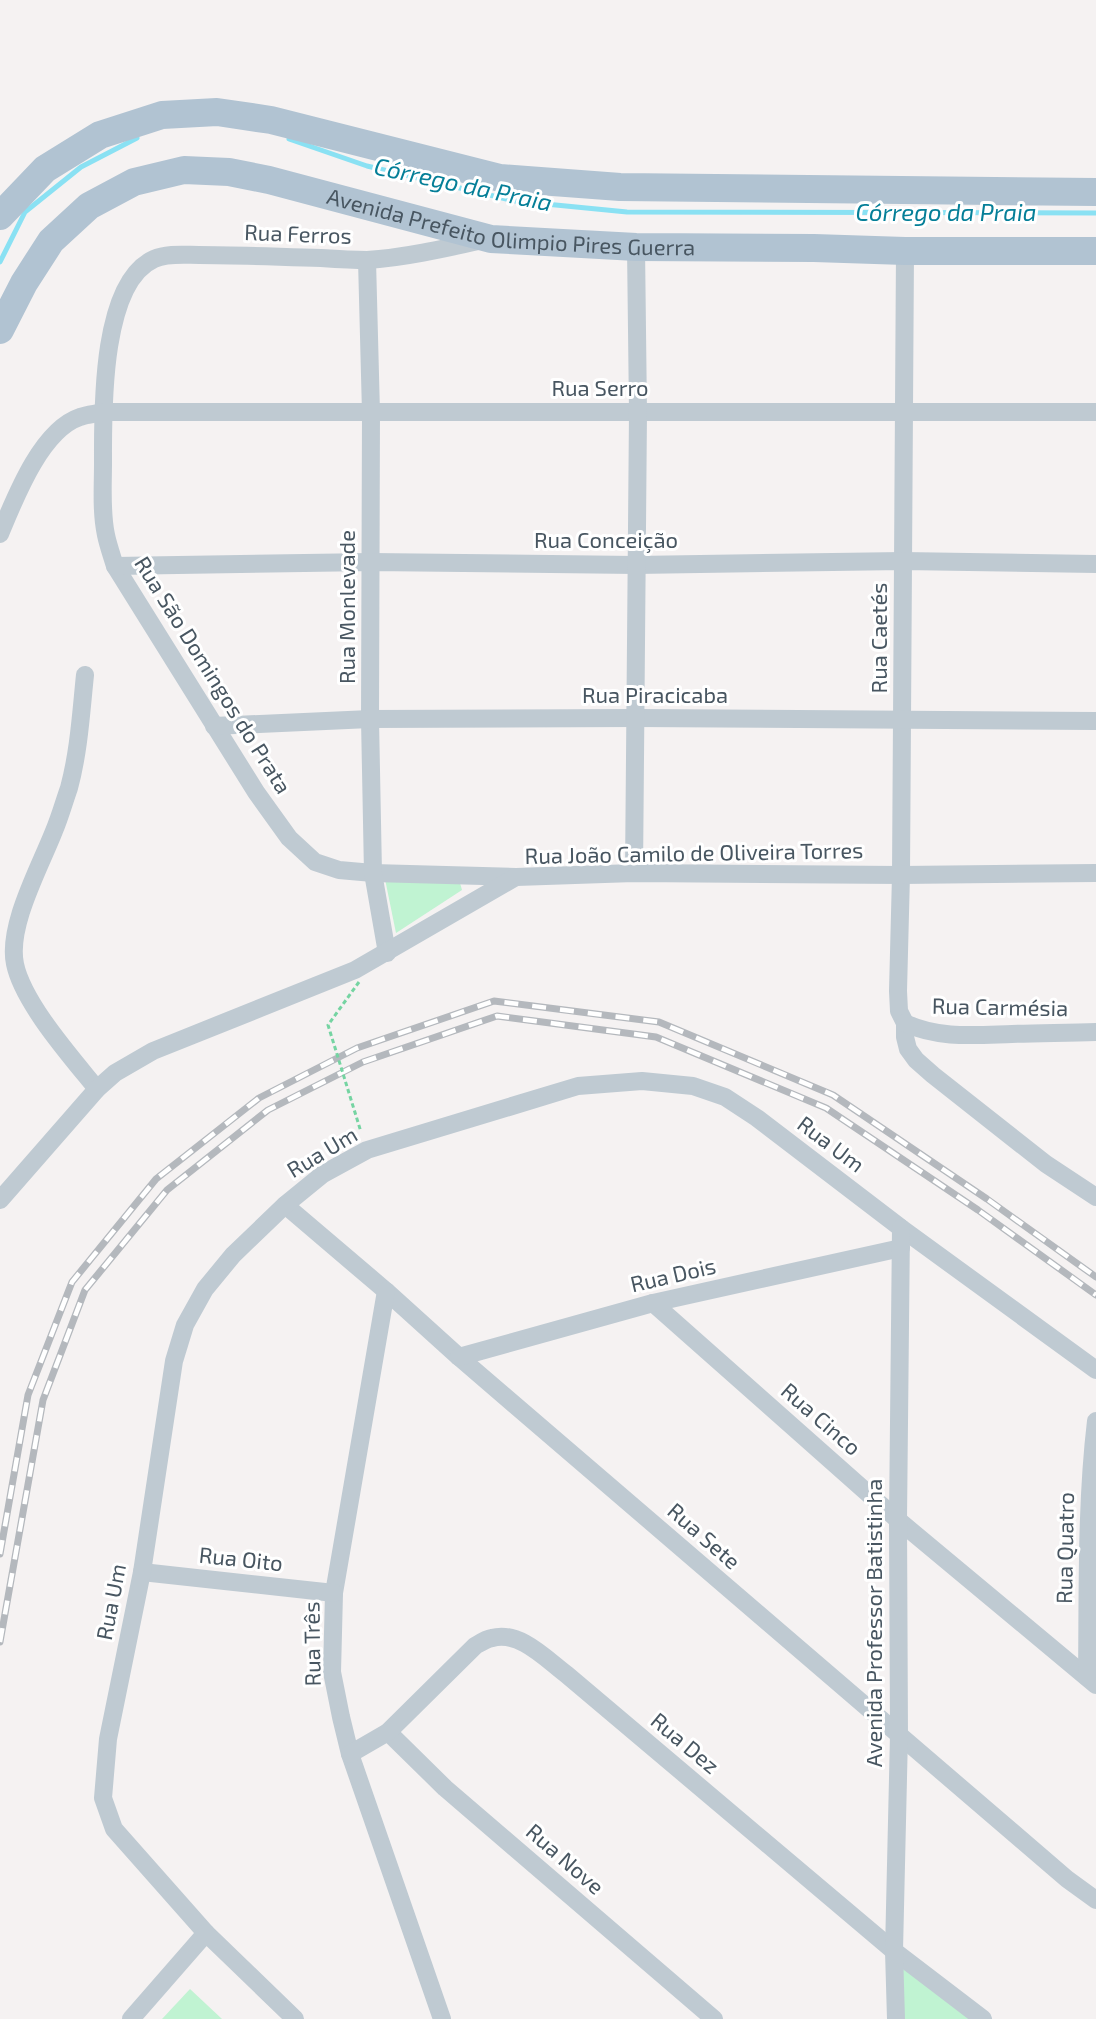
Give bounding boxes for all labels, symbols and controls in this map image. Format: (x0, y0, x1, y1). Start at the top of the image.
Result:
water label: Córrego da Praia (372, 151, 555, 217)
street label: Avenida Prefeito Olimpio Pires Guerra (324, 182, 695, 259)
water label: Córrego da Praia (855, 197, 1037, 226)
street label: Rua Ferros (244, 218, 352, 248)
street label: Rua Serro (551, 374, 649, 400)
street label: Rua Conceição (534, 526, 678, 554)
street label: Rua Monlevade (333, 530, 359, 684)
street label: Rua São Domingos do Prata (130, 551, 298, 798)
street label: Rua Caetés (865, 583, 891, 693)
street label: Rua Piracicaba (582, 681, 728, 707)
street label: Rua João Camilo de Oliveira Torres (524, 836, 864, 868)
street label: Rua Carmésia (932, 992, 1068, 1020)
street label: Rua Um (793, 1110, 870, 1177)
street label: Rua Um (282, 1120, 361, 1182)
street label: Rua Dois (628, 1252, 718, 1296)
street label: Rua Cinco (777, 1377, 867, 1460)
street label: Avenida Professor Batistinha (860, 1479, 886, 1767)
street label: Rua Quatro (1050, 1492, 1079, 1604)
street label: Rua Sete (663, 1497, 746, 1574)
street label: Rua Oito (198, 1541, 284, 1575)
street label: Rua Um (90, 1562, 130, 1642)
street label: Rua Três (297, 1601, 325, 1687)
street label: Rua Dez (646, 1706, 725, 1778)
street label: Rua Nove (522, 1817, 610, 1899)

